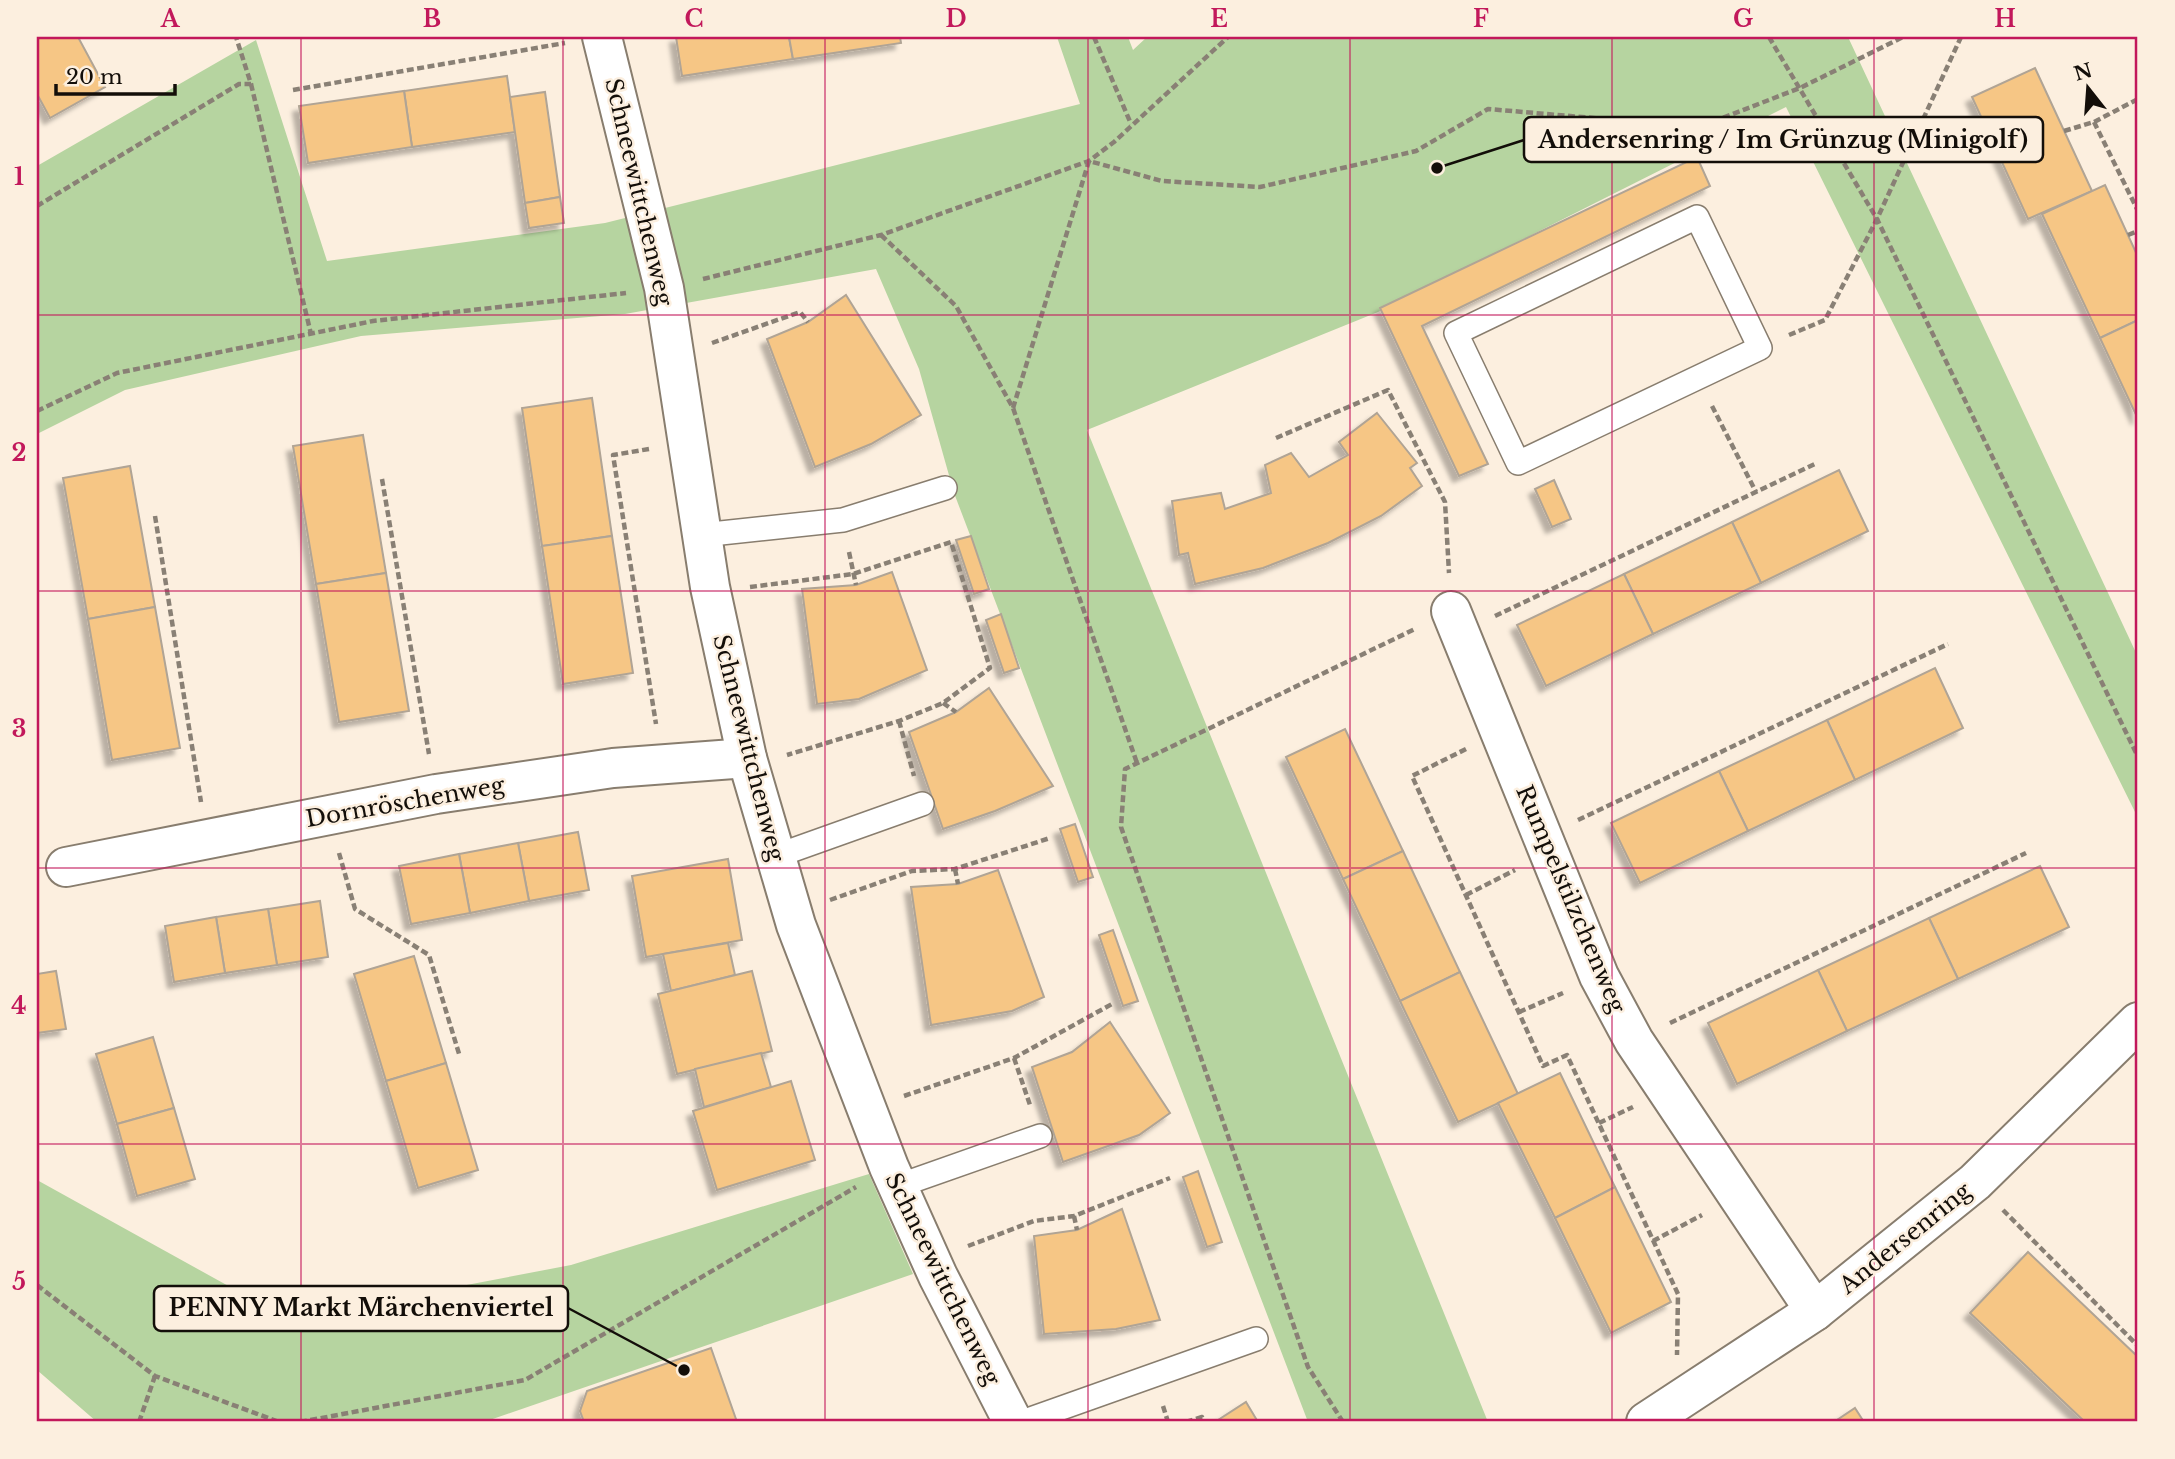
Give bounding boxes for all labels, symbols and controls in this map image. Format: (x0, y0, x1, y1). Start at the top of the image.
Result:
text: A (160, 5, 181, 33)
text: B (423, 5, 441, 33)
text: C (685, 5, 703, 33)
text: D (945, 5, 967, 33)
text: E (1210, 5, 1228, 33)
text: F (1473, 5, 1489, 33)
text: G (1733, 5, 1753, 33)
text: H (1994, 5, 2016, 33)
scale bar (56, 52, 175, 96)
north arrow (2052, 52, 2122, 122)
text: N (2071, 59, 2095, 86)
text: 20 m (66, 64, 123, 90)
street label: Schneewittchenweg (599, 76, 679, 309)
callout: Andersenring / Im Grünzug (Minigolf) (1524, 117, 2043, 162)
text: Andersenring / Im Grünzug (Minigolf) (1537, 125, 2028, 154)
text: 1 (14, 163, 24, 191)
text: 2 (12, 439, 26, 467)
street label: Schneewittchenweg (707, 632, 791, 864)
text: 3 (12, 715, 26, 743)
street label: Dornröschenweg (303, 771, 507, 833)
street label: Rumpelstilzchenweg (1510, 781, 1632, 1017)
text: 4 (11, 992, 27, 1020)
street label: Schneewittchenweg (879, 1168, 1007, 1390)
street label: Andersenring (1833, 1176, 1977, 1300)
text: 5 (12, 1268, 26, 1296)
callout: PENNY Markt Märchenviertel (154, 1286, 568, 1331)
text: PENNY Markt Märchenviertel (169, 1293, 554, 1322)

